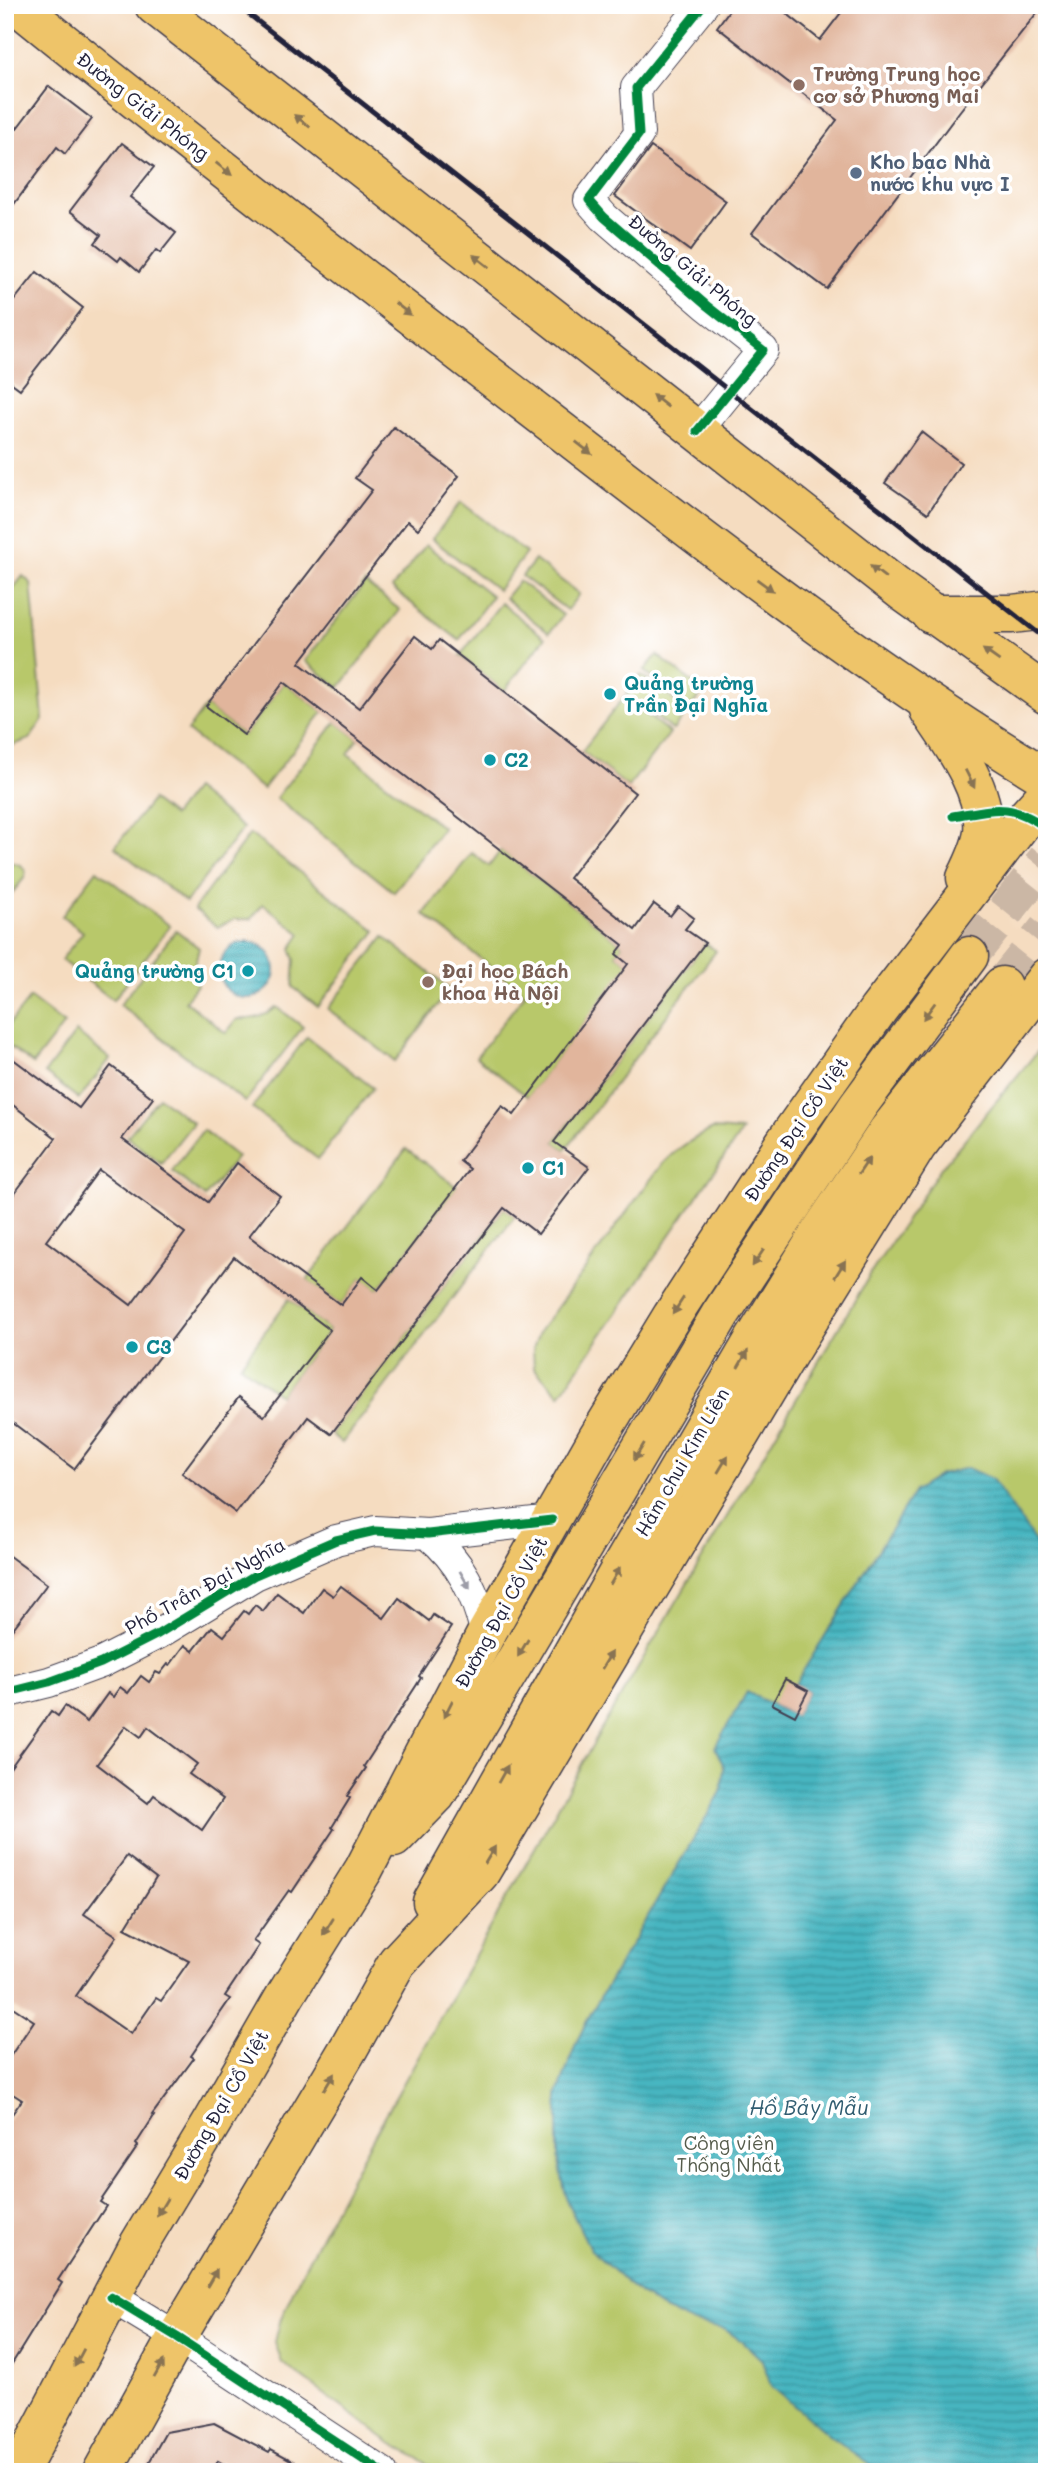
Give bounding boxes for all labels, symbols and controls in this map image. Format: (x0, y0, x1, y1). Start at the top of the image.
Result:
street label: Đường Giải Phóng (72, 46, 215, 165)
place label: Trường Trung học cơ sở Phương Mai (813, 61, 981, 108)
marker: Trường Trung học cơ sở Phương Mai (791, 77, 807, 93)
one-way arrow (293, 114, 311, 129)
place label: Kho bạc Nhà nước khu vực I (870, 149, 1010, 196)
one-way arrow (214, 162, 232, 177)
marker: Kho bạc Nhà nước khu vực I (848, 165, 864, 181)
street label: Đường Giải Phóng (623, 208, 763, 331)
one-way arrow (472, 254, 490, 269)
one-way arrow (394, 302, 412, 317)
one-way arrow (651, 395, 669, 409)
one-way arrow (574, 440, 592, 455)
one-way arrow (869, 565, 886, 580)
one-way arrow (756, 578, 774, 592)
one-way arrow (982, 648, 1000, 662)
place label: Quảng trường Trần Đại Nghĩa (624, 670, 768, 717)
marker: Quảng trường Trần Đại Nghĩa (602, 686, 618, 702)
place label: C2 (504, 747, 529, 772)
marker: C2 (482, 752, 498, 768)
one-way arrow (965, 769, 976, 789)
place label: Quảng trường C1 (75, 958, 234, 983)
place label: Đại học Bách khoa Hà Nội (442, 958, 568, 1005)
marker: Quảng trường C1 (240, 963, 256, 979)
marker: Đại học Bách khoa Hà Nội (420, 974, 436, 990)
one-way arrow (922, 1002, 936, 1020)
street label: Đường Đại Cồ Việt (738, 1051, 853, 1206)
place label: C1 (542, 1155, 565, 1180)
one-way arrow (857, 1157, 870, 1176)
marker: C1 (520, 1160, 536, 1176)
one-way arrow (751, 1249, 764, 1268)
one-way arrow (834, 1260, 847, 1279)
one-way arrow (672, 1296, 685, 1316)
place label: C3 (146, 1334, 172, 1359)
marker: C3 (124, 1339, 140, 1355)
one-way arrow (736, 1349, 749, 1368)
street label: Hầm chui Kim Liên (629, 1383, 734, 1541)
one-way arrow (632, 1443, 645, 1462)
one-way arrow (716, 1454, 728, 1474)
street label: Phố Trần Đại Nghĩa (120, 1531, 289, 1640)
street label: Đường Đại Cồ Việt (449, 1532, 553, 1692)
one-way arrow (609, 1567, 621, 1586)
one-way arrow (459, 1570, 471, 1589)
one-way arrow (517, 1639, 529, 1658)
one-way arrow (600, 1650, 613, 1669)
one-way arrow (442, 1699, 454, 1719)
one-way arrow (497, 1765, 509, 1784)
one-way arrow (484, 1846, 497, 1865)
one-way arrow (322, 1917, 335, 1937)
street label: Đường Đại Cồ Việt (167, 2025, 274, 2184)
one-way arrow (322, 2073, 335, 2092)
water label: Hồ Bảy Mẫu (749, 2093, 869, 2120)
park label: Công viên Thống Nhất (676, 2130, 782, 2177)
one-way arrow (156, 2197, 168, 2216)
one-way arrow (206, 2268, 218, 2287)
one-way arrow (73, 2348, 85, 2368)
one-way arrow (153, 2359, 165, 2379)

